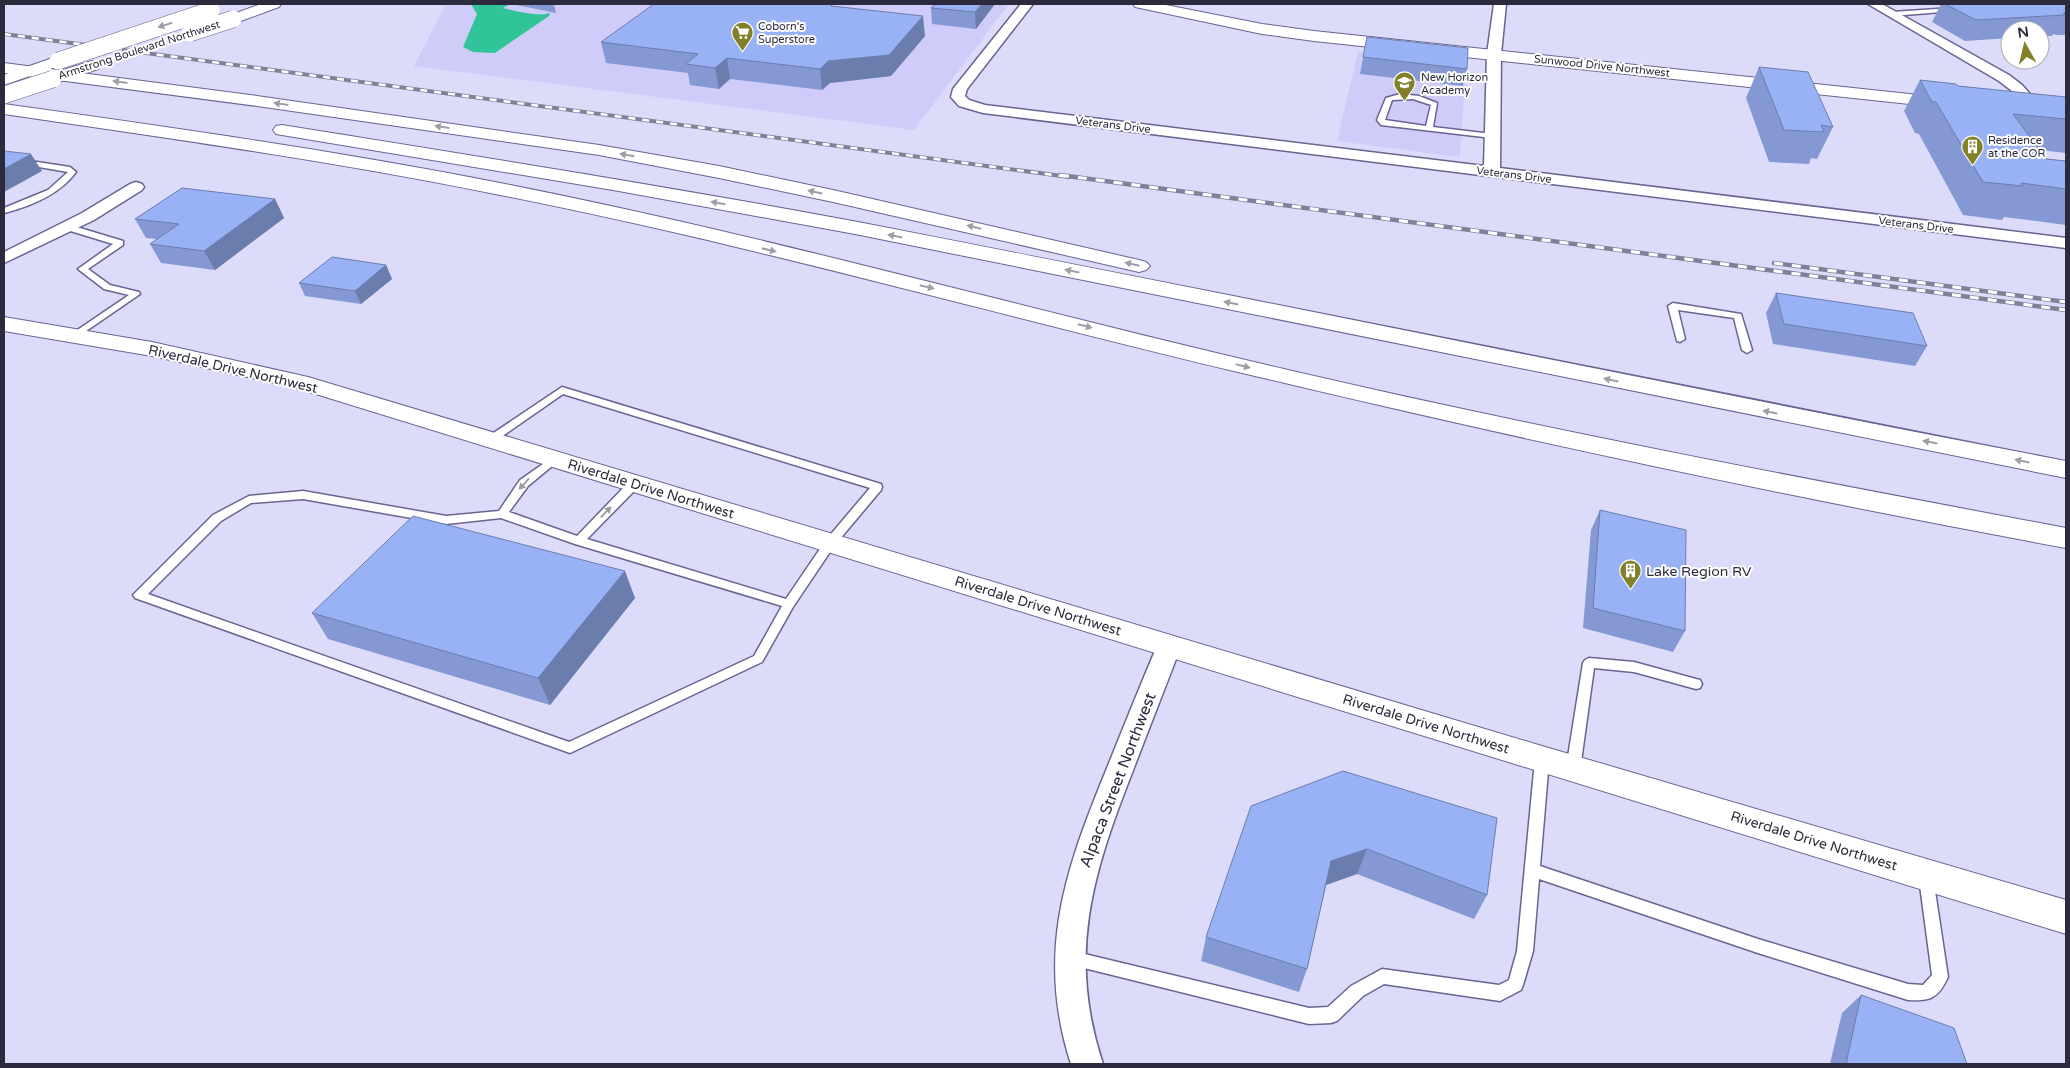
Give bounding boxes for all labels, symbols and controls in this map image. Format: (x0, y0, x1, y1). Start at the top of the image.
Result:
street label: Armstrong Boulevard Northwest (56, 18, 222, 82)
supermarket icon: Coborn's Superstore (730, 20, 754, 51)
place label: Coborn's Superstore (758, 20, 815, 46)
north arrow (2000, 20, 2050, 70)
one-way arrow (157, 22, 172, 30)
text: N (2017, 23, 2030, 42)
street label: Sunwood Drive Northwest (1533, 52, 1671, 80)
school or university icon: New Horizon Academy (1393, 71, 1417, 102)
place label: New Horizon Academy (1421, 71, 1488, 97)
one-way arrow (112, 78, 128, 86)
one-way arrow (273, 100, 289, 108)
street label: Veterans Drive (1075, 114, 1151, 136)
one-way arrow (434, 123, 450, 131)
building icon: Residence at the COR (1960, 134, 1984, 165)
place label: Residence at the COR (1988, 134, 2045, 160)
one-way arrow (618, 151, 634, 159)
street label: Veterans Drive (1476, 164, 1552, 186)
one-way arrow (808, 188, 823, 196)
one-way arrow (710, 198, 726, 206)
street label: Veterans Drive (1878, 214, 1954, 236)
one-way arrow (966, 223, 981, 231)
one-way arrow (887, 232, 903, 240)
one-way arrow (762, 246, 777, 254)
one-way arrow (1125, 260, 1140, 268)
one-way arrow (1064, 267, 1079, 275)
one-way arrow (920, 283, 935, 291)
one-way arrow (1223, 299, 1238, 307)
one-way arrow (1078, 322, 1093, 330)
street label: Riverdale Drive Northwest (147, 341, 320, 397)
one-way arrow (1235, 362, 1250, 370)
one-way arrow (1603, 376, 1619, 384)
one-way arrow (1763, 408, 1778, 416)
one-way arrow (1922, 438, 1938, 446)
street label: Riverdale Drive Northwest (566, 456, 737, 523)
one-way arrow (2014, 457, 2030, 465)
one-way arrow (519, 478, 530, 491)
one-way arrow (600, 507, 612, 519)
building icon: Lake Region RV (1618, 559, 1642, 590)
place label: Lake Region RV (1646, 563, 1752, 580)
street label: Riverdale Drive Northwest (953, 573, 1124, 640)
street label: Alpaca Street Northwest (1075, 690, 1161, 870)
street label: Riverdale Drive Northwest (1341, 691, 1512, 758)
street label: Riverdale Drive Northwest (1729, 808, 1900, 875)

